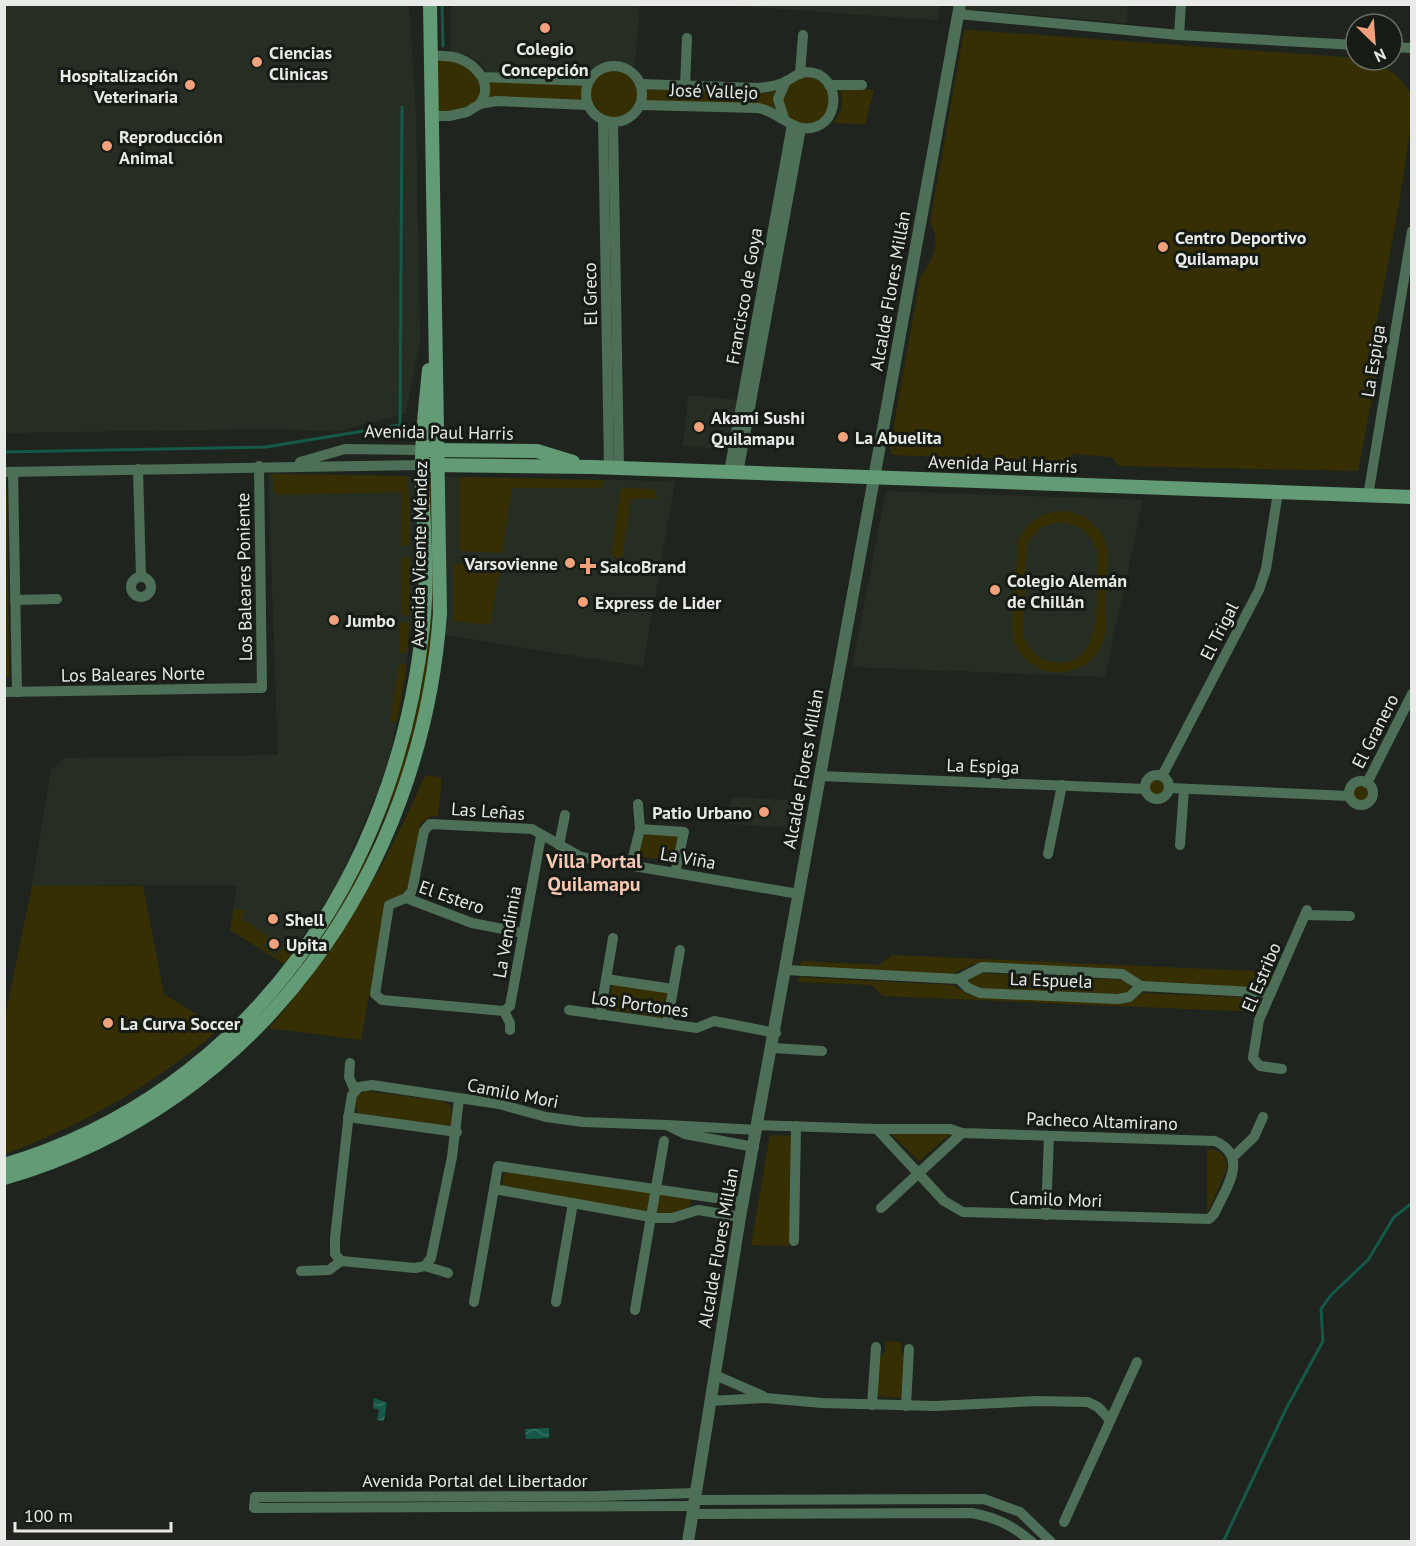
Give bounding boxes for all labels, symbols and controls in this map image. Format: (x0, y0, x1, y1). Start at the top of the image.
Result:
north arrow (1344, 12, 1404, 72)
marker: Colegio Concepción (538, 21, 552, 35)
place label: Colegio Concepción (501, 37, 589, 81)
place label: Ciencias Clinicas (269, 41, 332, 85)
text: N (1371, 44, 1389, 67)
marker: Ciencias Clinicas (250, 55, 264, 69)
place label: Hospitalización Veterinaria (60, 64, 178, 108)
marker: Hospitalización Veterinaria (183, 78, 197, 92)
street label: José Vallejo (669, 78, 758, 104)
place label: Reproducción Animal (119, 125, 223, 169)
marker: Reproducción Animal (100, 139, 114, 153)
street label: Alcalde Flores Millán (865, 209, 915, 373)
street label: Francisco de Goya (721, 226, 767, 366)
place label: Centro Deportivo Quilamapu (1175, 226, 1307, 270)
marker: Centro Deportivo Quilamapu (1156, 240, 1170, 254)
street label: El Greco (578, 262, 602, 326)
street label: La Espiga (1356, 323, 1390, 399)
place label: Akami Sushi Quilamapu (711, 406, 805, 450)
street label: Avenida Paul Harris (364, 419, 514, 445)
marker: Akami Sushi Quilamapu (692, 420, 706, 434)
place label: La Abuelita (855, 426, 942, 449)
marker: La Abuelita (836, 430, 850, 444)
street label: Avenida Paul Harris (928, 450, 1078, 478)
street label: Avenida Vicente Méndez (406, 461, 432, 647)
street label: Los Baleares Poniente (231, 493, 257, 661)
place label: Varsovienne (464, 552, 558, 575)
place label: SalcoBrand (600, 555, 686, 578)
marker: Varsovienne (563, 556, 577, 570)
marker: SalcoBrand (581, 559, 595, 573)
place label: Colegio Alemán de Chillán (1007, 569, 1127, 613)
marker: Colegio Alemán de Chillán (988, 583, 1002, 597)
place label: Express de Lider (595, 591, 722, 614)
marker: Express de Lider (576, 595, 590, 609)
street label: El Trigal (1195, 597, 1244, 664)
place label: Jumbo (345, 609, 396, 632)
marker: Jumbo (327, 613, 341, 627)
street label: Los Baleares Norte (61, 661, 205, 687)
street label: Alcalde Flores Millán (778, 687, 828, 851)
street label: El Granero (1346, 690, 1404, 772)
street label: La Espiga (946, 753, 1020, 779)
street label: Las Leñas (450, 797, 526, 825)
place label: Patio Urbano (652, 801, 752, 824)
marker: Patio Urbano (757, 805, 771, 819)
street label: La Viña (658, 842, 718, 874)
district label: Villa Portal Quilamapu (545, 848, 642, 897)
street label: El Estero (416, 875, 488, 919)
street label: La Vendimia (488, 884, 526, 980)
place label: Shell (285, 908, 325, 931)
marker: Shell (266, 912, 280, 926)
place label: Upita (286, 933, 327, 956)
marker: Upita (267, 937, 281, 951)
street label: El Estribo (1236, 939, 1286, 1015)
street label: La Espuela (1009, 967, 1093, 993)
street label: Los Portones (590, 986, 690, 1022)
place label: La Curva Soccer (120, 1012, 241, 1035)
marker: La Curva Soccer (101, 1016, 115, 1030)
street label: Camilo Mori (465, 1073, 561, 1113)
street label: Pacheco Altamirano (1026, 1107, 1178, 1135)
street label: Alcalde Flores Millán (693, 1166, 743, 1330)
street label: Camilo Mori (1009, 1186, 1103, 1212)
street label: Avenida Portal del Libertador (362, 1469, 588, 1492)
scale bar (15, 1495, 171, 1533)
text: 100 m (24, 1504, 73, 1527)

